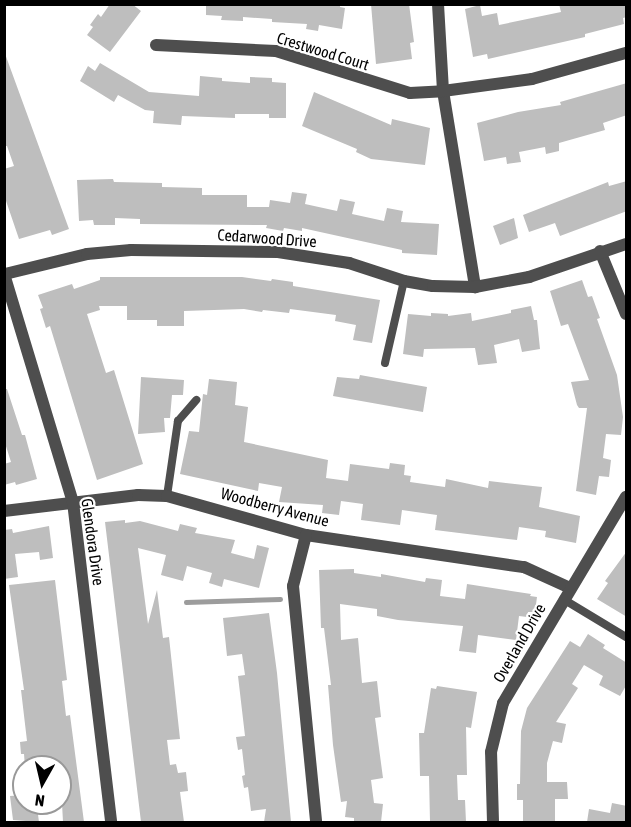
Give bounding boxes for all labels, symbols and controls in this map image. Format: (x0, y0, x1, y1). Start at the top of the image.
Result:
street label: Crestwood Court (275, 28, 371, 74)
street label: Cedarwood Drive (217, 225, 317, 251)
street label: Woodberry Avenue (219, 483, 331, 531)
street label: Glendora Drive (77, 497, 109, 587)
street label: Overland Drive (489, 600, 549, 686)
north arrow (12, 755, 72, 815)
text: N (34, 791, 46, 810)

